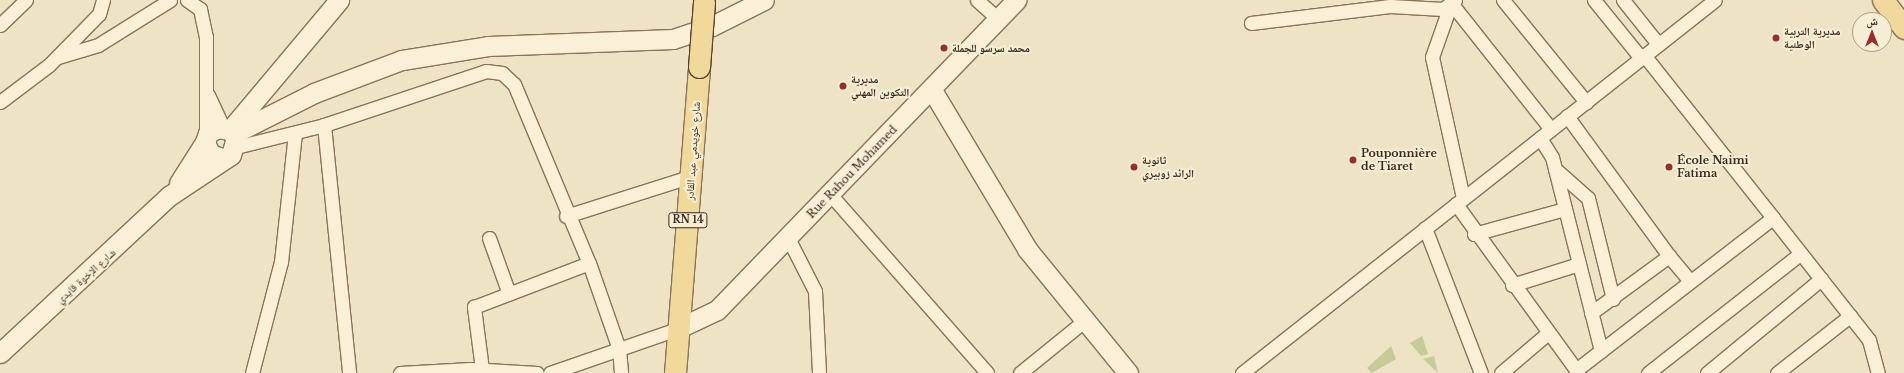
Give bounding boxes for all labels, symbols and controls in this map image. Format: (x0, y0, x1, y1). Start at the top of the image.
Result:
north arrow (1852, 12, 1892, 52)
text: ش (1866, 14, 1878, 28)
place label: مديرية التربية الوطنية (1784, 25, 1840, 51)
marker: مديرية التربية الوطنية (1771, 33, 1781, 43)
place label: محمد سرسو للجملة (952, 41, 1030, 55)
marker: محمد سرسو للجملة (939, 43, 949, 53)
place label: مديرية التكوين المهني (851, 73, 909, 99)
marker: مديرية التكوين المهني (838, 81, 848, 91)
street label: شارع خويدمي عبد القادر (683, 101, 703, 201)
street label: Rue Rahou Mohamed (804, 123, 900, 221)
place label: Pouponnière de Tiaret (1361, 147, 1437, 173)
place label: ثانوية الرائد زوبيري (1142, 154, 1194, 180)
place label: École Naimi Fatima (1677, 154, 1749, 180)
marker: Pouponnière de Tiaret (1348, 155, 1358, 165)
marker: ثانوية الرائد زوبيري (1129, 162, 1139, 172)
marker: École Naimi Fatima (1664, 162, 1674, 172)
road number: RN 14 (668, 212, 708, 228)
street label: شارع الإخوة قايدي (54, 246, 118, 306)

